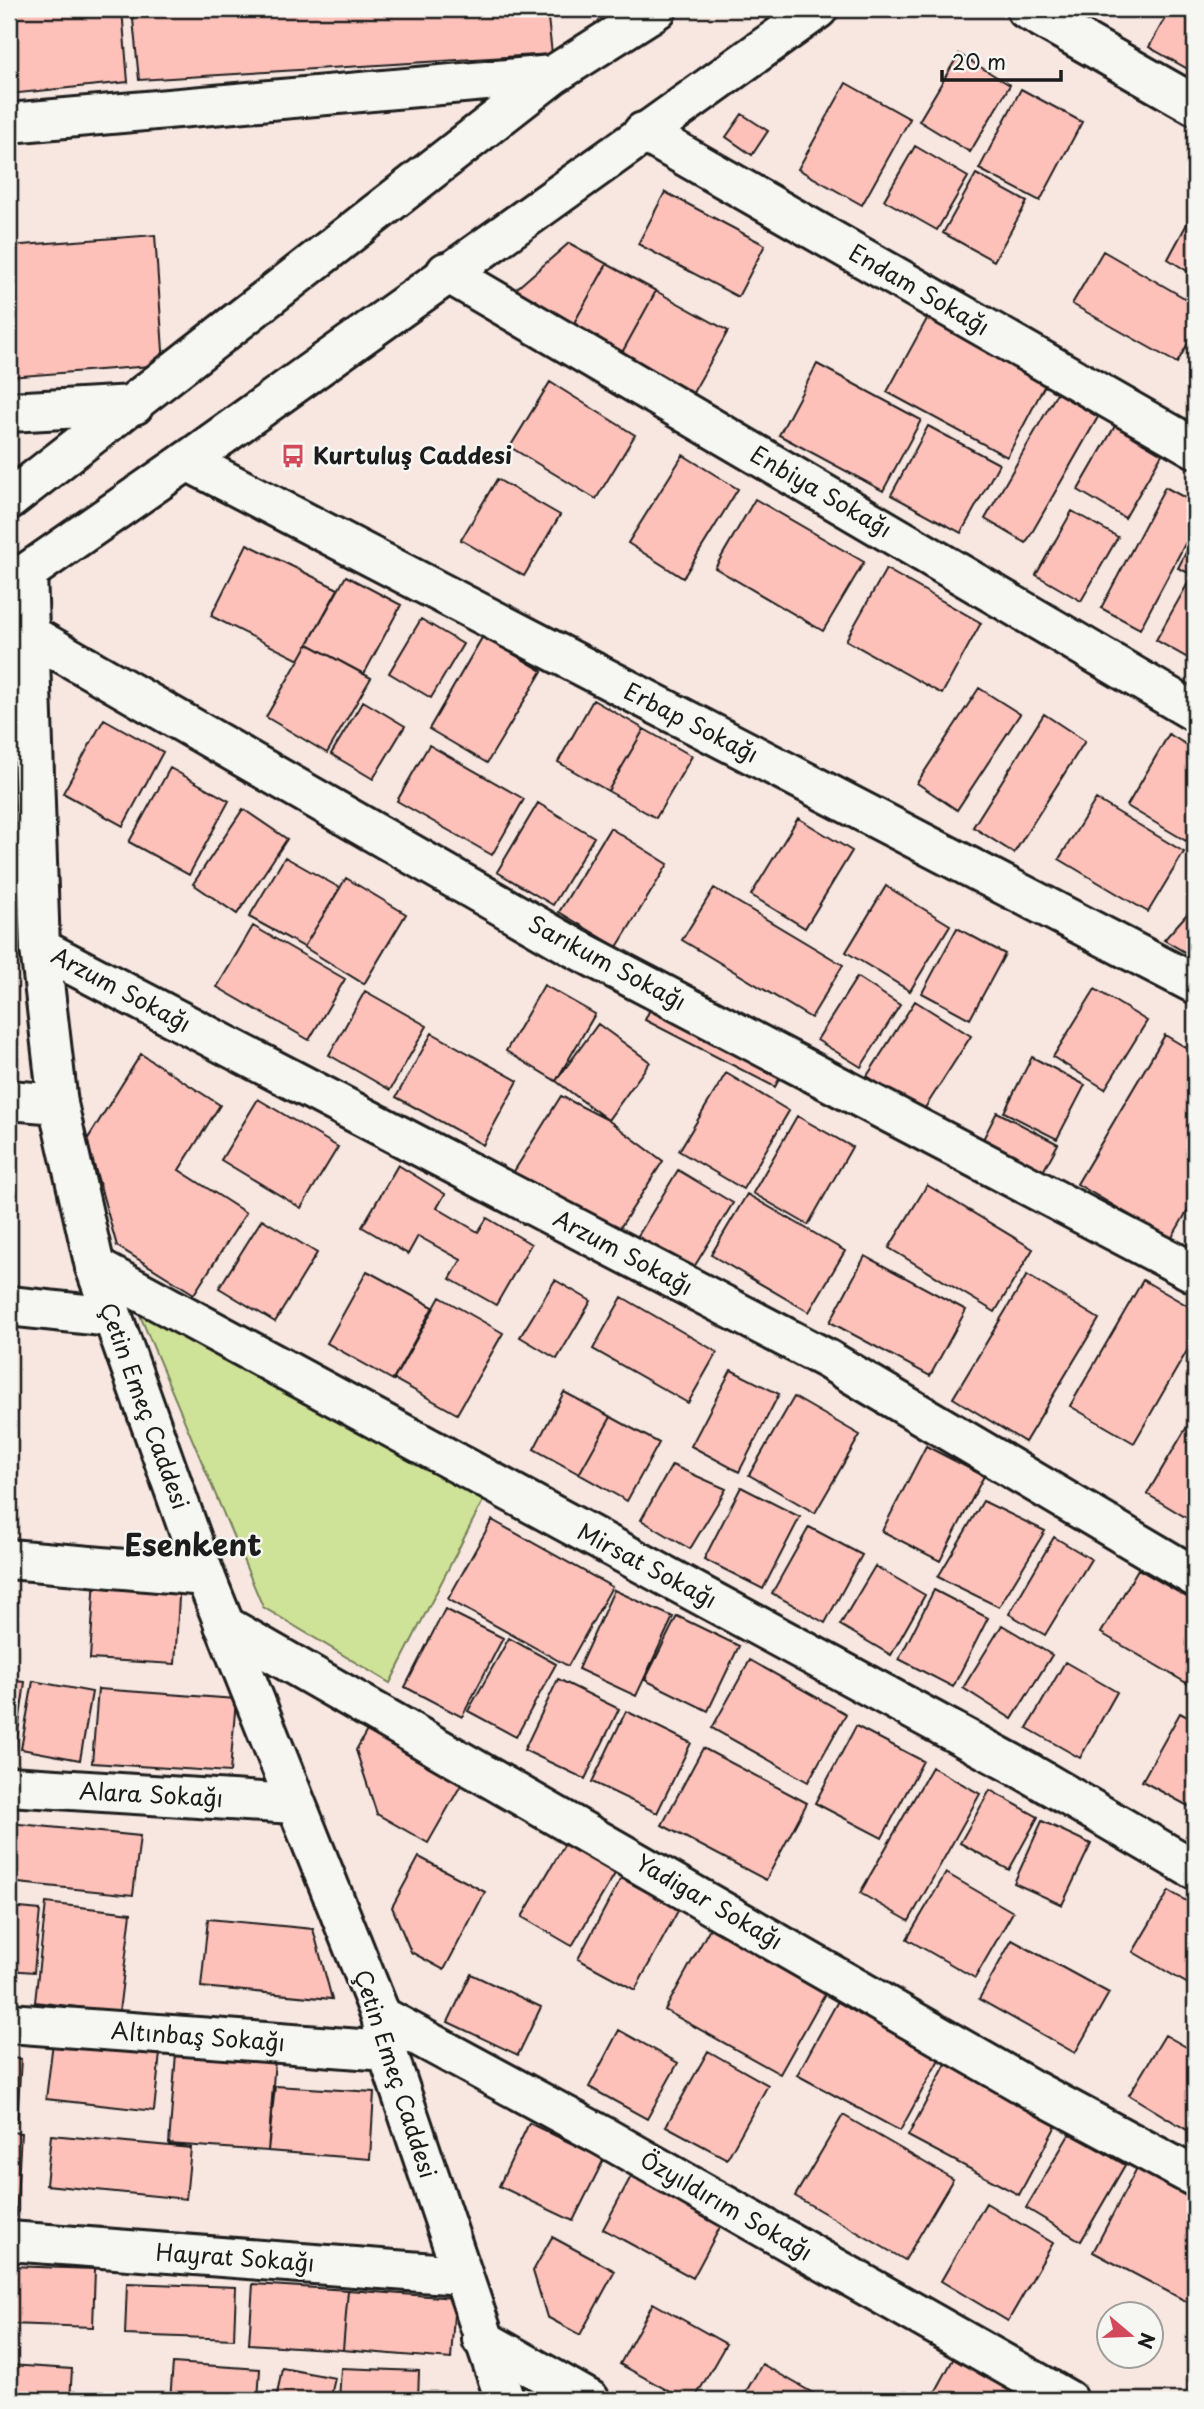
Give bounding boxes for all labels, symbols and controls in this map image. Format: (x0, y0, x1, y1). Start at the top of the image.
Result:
scale bar (942, 38, 1060, 82)
text: 20 m (952, 45, 1006, 77)
street label: Endam Sokağı (843, 234, 996, 343)
street label: Enbiya Sokağı (744, 436, 899, 545)
place label: Kurtuluş Caddesi (313, 437, 512, 472)
bus stop icon: Kurtuluş Caddesi (279, 442, 307, 470)
street label: Erbap Sokağı (618, 673, 765, 771)
street label: Sarıkum Sokağı (523, 905, 693, 1018)
street label: Arzum Sokağı (46, 937, 198, 1040)
street label: Arzum Sokağı (548, 1200, 700, 1303)
street label: Çetin Emeç Caddesi (92, 1297, 199, 1514)
street label: Mirsat Sokağı (572, 1513, 724, 1616)
district label: Esenkent (124, 1521, 262, 1566)
street label: Alara Sokağı (78, 1772, 224, 1815)
street label: Yadigar Sokağı (630, 1844, 790, 1957)
street label: Çetin Emeç Caddesi (346, 1965, 447, 2182)
street label: Altınbaş Sokağı (110, 2012, 286, 2059)
street label: Özyıldırım Sokağı (634, 2141, 820, 2268)
street label: Hayrat Sokağı (155, 2234, 316, 2280)
north arrow (1096, 2300, 1166, 2370)
text: N (1131, 2329, 1163, 2353)

